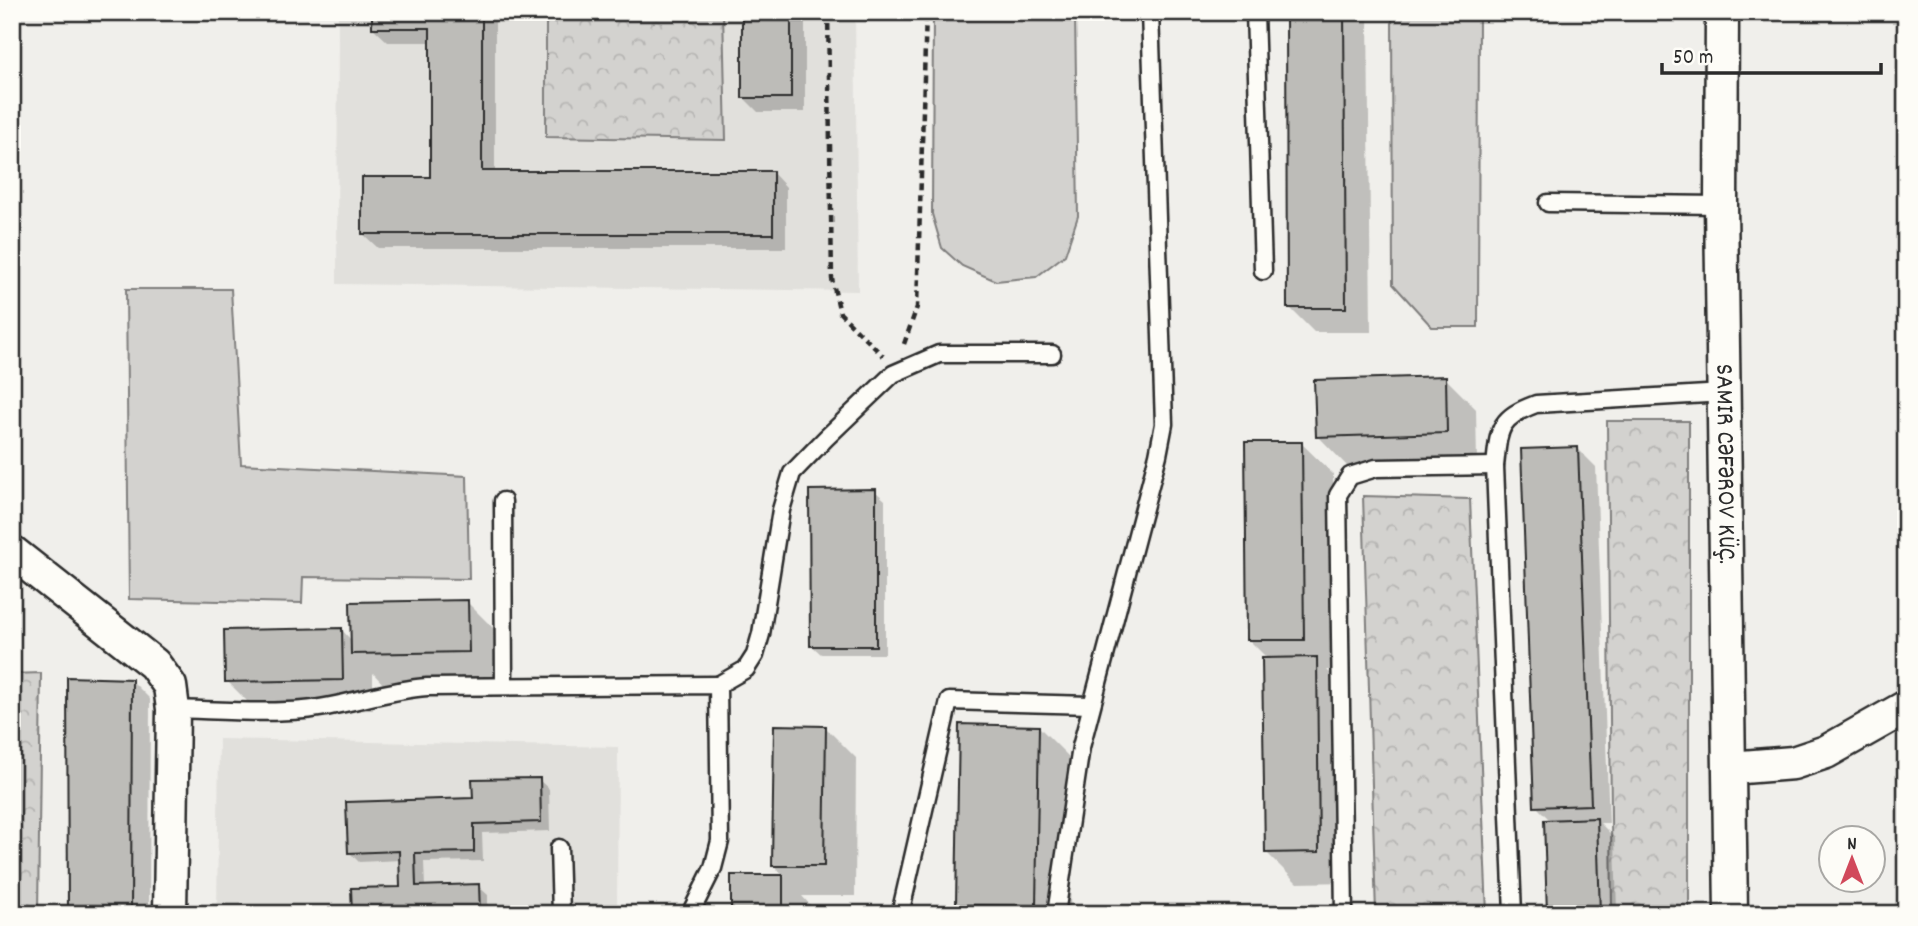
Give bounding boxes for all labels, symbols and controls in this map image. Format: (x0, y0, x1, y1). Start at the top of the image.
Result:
scale bar (1662, 32, 1881, 76)
text: 50 m (1673, 44, 1713, 74)
street label: SAMIR CƏFƏROV KÜÇ. (1705, 363, 1745, 564)
north arrow (1816, 824, 1886, 894)
text: N (1847, 832, 1857, 859)

